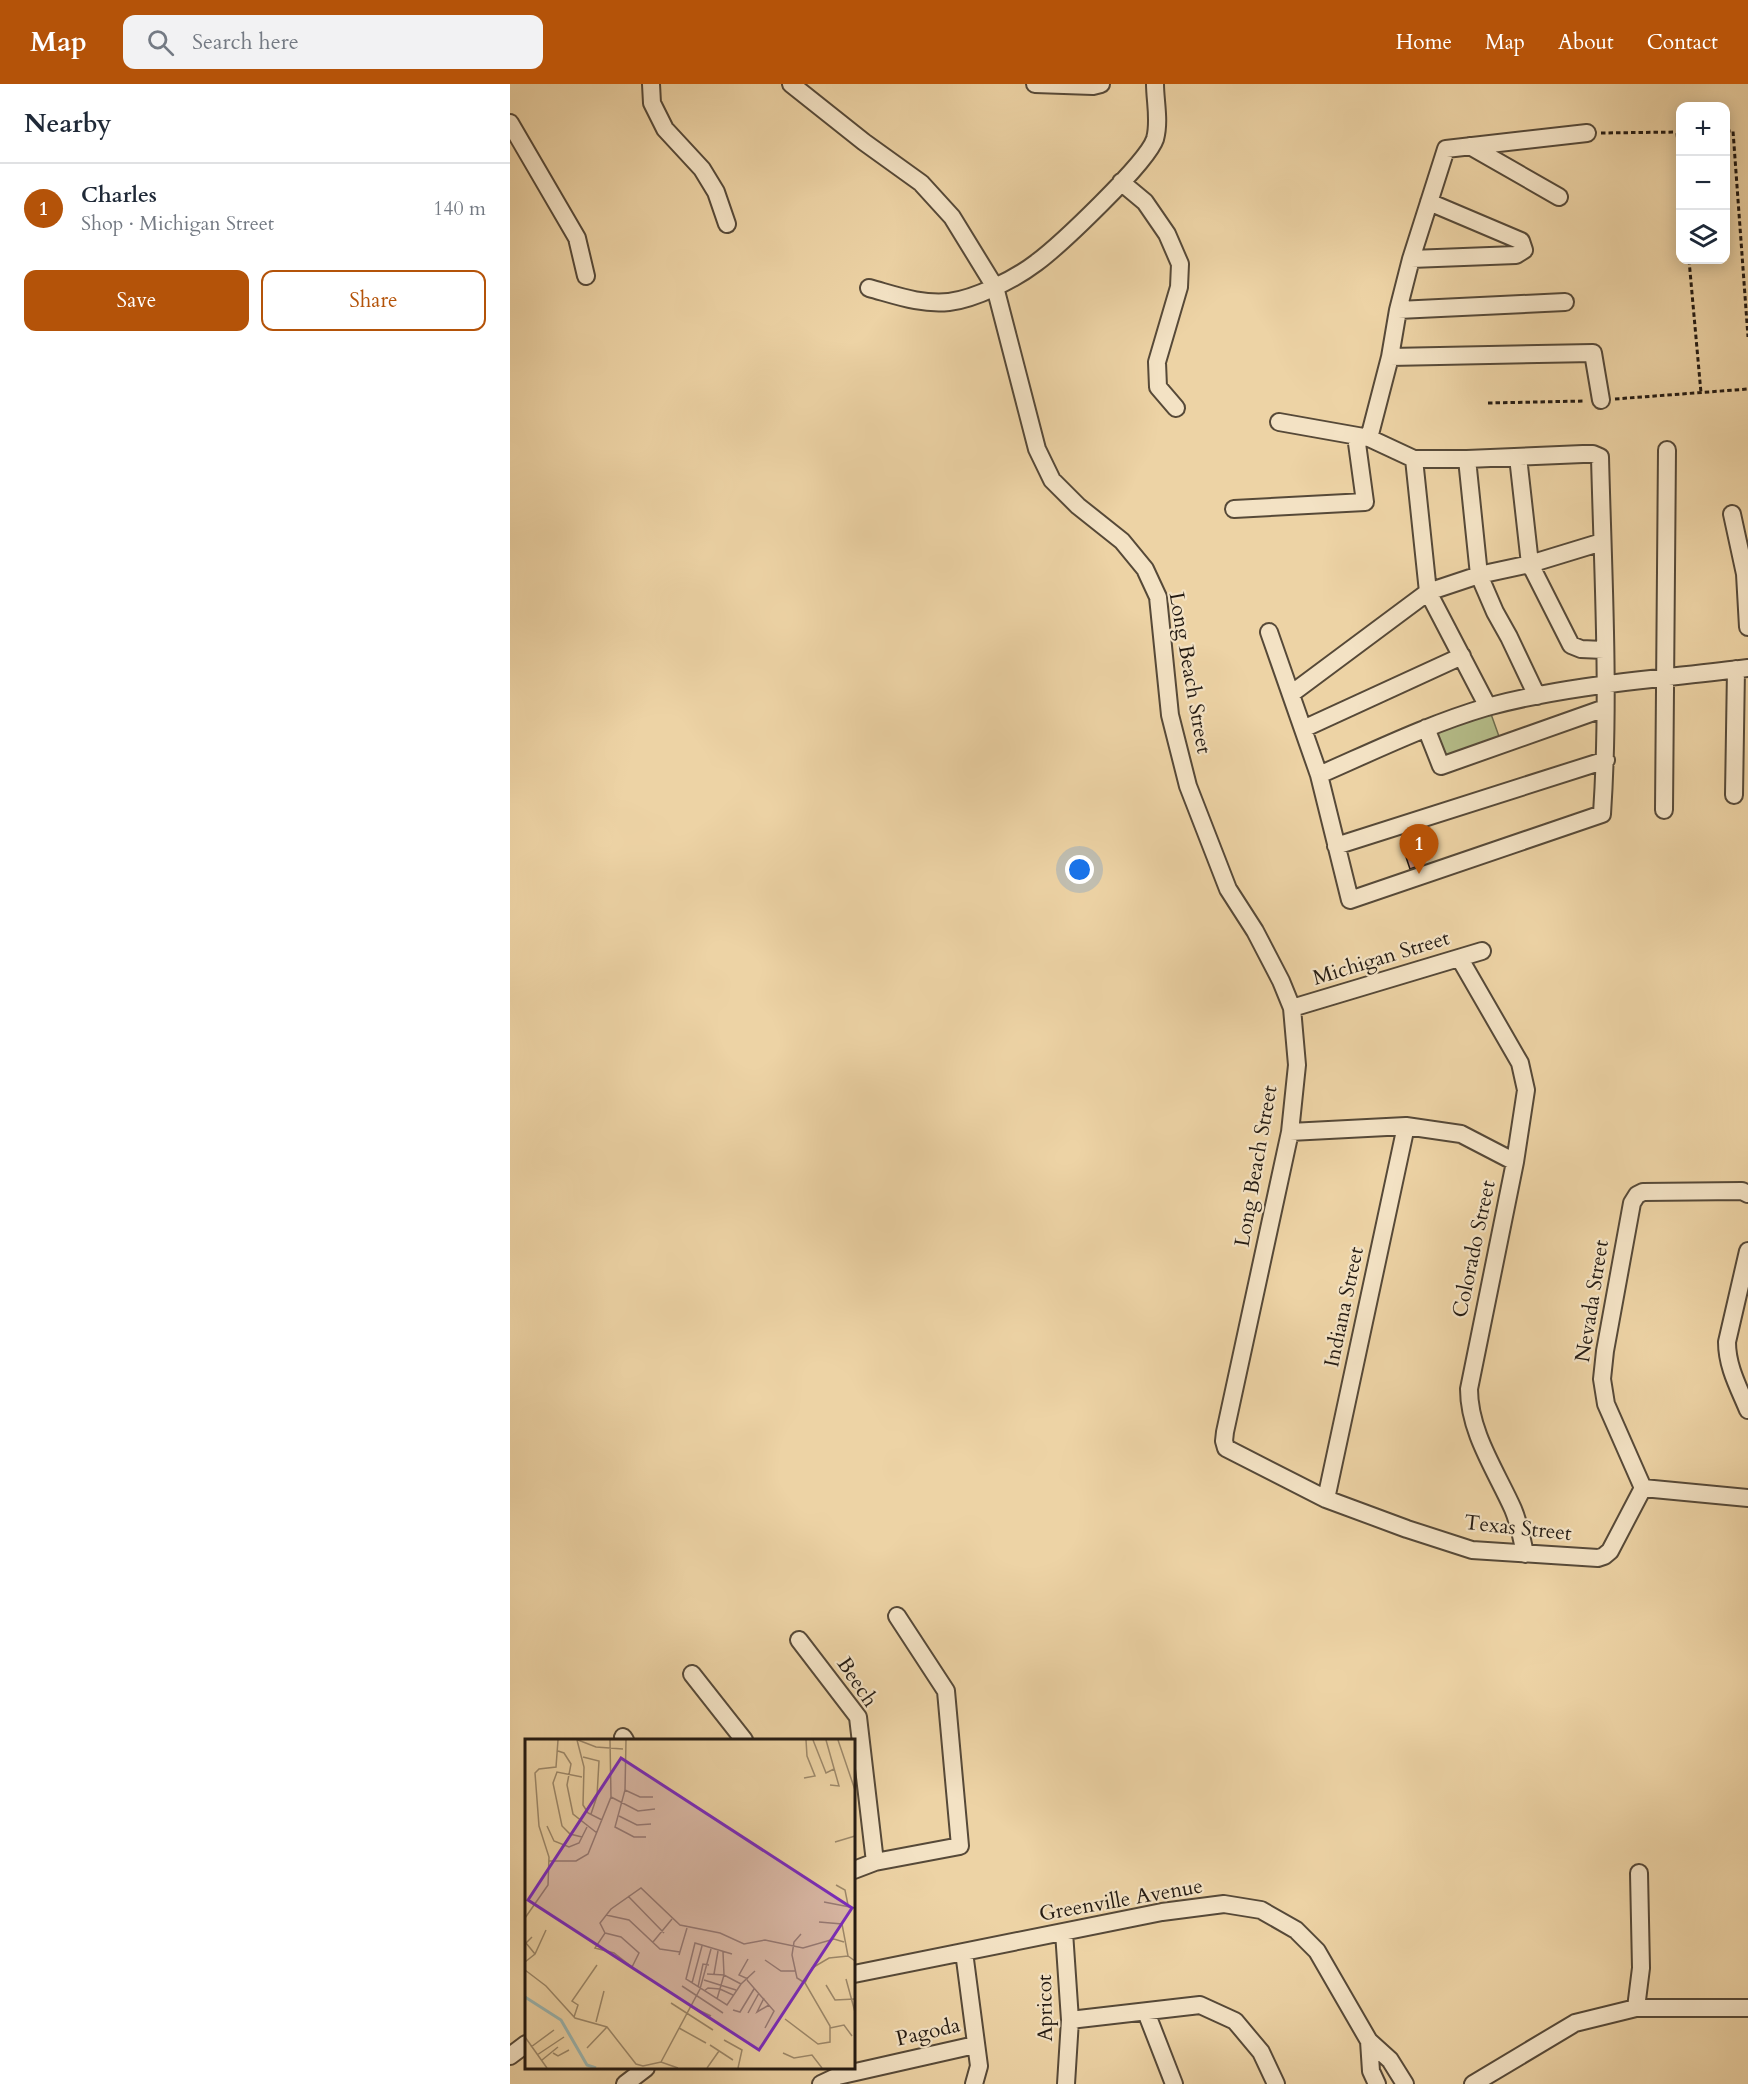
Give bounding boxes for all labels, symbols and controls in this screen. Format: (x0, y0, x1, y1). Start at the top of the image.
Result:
search box (123, 15, 543, 69)
text: Map (30, 23, 87, 61)
icon: search (144, 26, 177, 59)
text: Search here (192, 27, 299, 57)
text: Home (1396, 28, 1452, 57)
text: Map (1485, 28, 1525, 57)
text: About (1558, 28, 1614, 57)
text: Contact (1647, 28, 1718, 57)
map controls (1676, 102, 1730, 264)
button: + (1676, 102, 1730, 156)
text: Nearby (24, 106, 112, 141)
button: − (1676, 156, 1730, 210)
text: Charles (81, 180, 157, 210)
text: 1 (38, 195, 49, 222)
text: 140 m (433, 195, 486, 222)
text: Shop · Michigan Street (81, 210, 274, 237)
button: layers (1676, 210, 1730, 264)
button: Save (24, 270, 249, 331)
button: Share (261, 270, 486, 331)
street label: Long Beach Street (1162, 590, 1219, 756)
pin: 1 (1400, 824, 1438, 874)
your location (1065, 855, 1094, 884)
street label: Michigan Street (1309, 923, 1453, 993)
street label: Long Beach Street (1228, 1083, 1285, 1249)
street label: Colorado Street (1445, 1177, 1503, 1320)
street label: Nevada Street (1568, 1237, 1616, 1364)
street label: Indiana Street (1317, 1244, 1371, 1370)
street label: Texas Street (1463, 1508, 1573, 1548)
street label: Beech (830, 1651, 885, 1713)
inset map (525, 1739, 855, 2069)
street label: Greenville Avenue (1037, 1871, 1205, 1929)
street label: Apricot (1030, 1974, 1060, 2042)
street label: Pagoda (893, 2011, 963, 2053)

